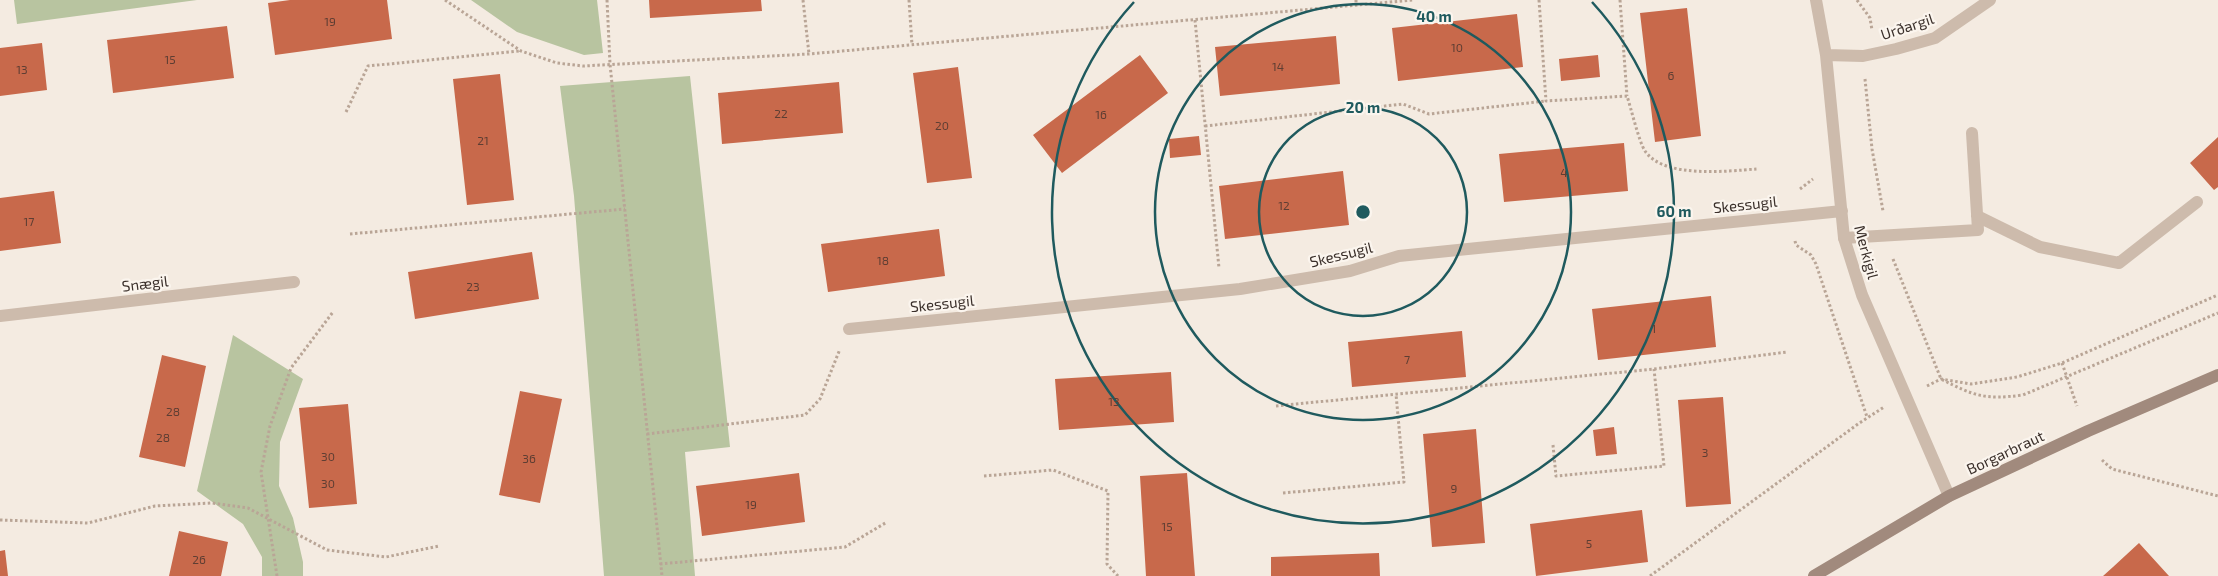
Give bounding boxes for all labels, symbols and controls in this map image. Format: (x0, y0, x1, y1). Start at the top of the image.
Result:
text: 40 m (1416, 7, 1452, 25)
street label: Urðargil (1878, 9, 1936, 43)
house number: 19 (324, 14, 336, 28)
house number: 10 (1451, 40, 1463, 54)
house number: 15 (164, 52, 176, 66)
house number: 14 (1272, 59, 1284, 73)
house number: 13 (16, 62, 28, 76)
house number: 6 (1668, 68, 1675, 82)
text: 20 m (1346, 98, 1380, 116)
house number: 22 (774, 106, 788, 120)
house number: 16 (1095, 107, 1107, 121)
house number: 20 (935, 118, 949, 132)
house number: 21 (477, 133, 489, 147)
house number: 4 (1560, 165, 1568, 179)
street label: Skessugil (1712, 192, 1778, 216)
house number: 12 (1278, 198, 1290, 212)
text: 60 m (1657, 202, 1691, 220)
centre of rings (1354, 203, 1372, 221)
house number: 17 (24, 214, 34, 228)
street label: Merkigil (1851, 223, 1883, 281)
street label: Skessugil (1308, 237, 1375, 271)
house number: 18 (877, 253, 889, 267)
street label: Snægil (121, 271, 170, 295)
house number: 23 (466, 279, 480, 293)
street label: Skessugil (909, 291, 975, 315)
house number: 1 (1652, 321, 1656, 335)
house number: 7 (1404, 352, 1410, 366)
house number: 13 (1108, 394, 1120, 408)
house number: 28 (166, 404, 180, 418)
street label: Borgarbraut (1963, 426, 2047, 478)
house number: 28 (156, 430, 170, 444)
house number: 3 (1702, 445, 1708, 459)
house number: 30 (321, 449, 335, 463)
house number: 36 (522, 451, 536, 465)
house number: 30 (321, 476, 335, 490)
house number: 9 (1451, 481, 1458, 495)
house number: 19 (745, 497, 757, 511)
house number: 15 (1161, 519, 1173, 533)
house number: 5 (1586, 536, 1592, 550)
house number: 26 (192, 552, 206, 566)

